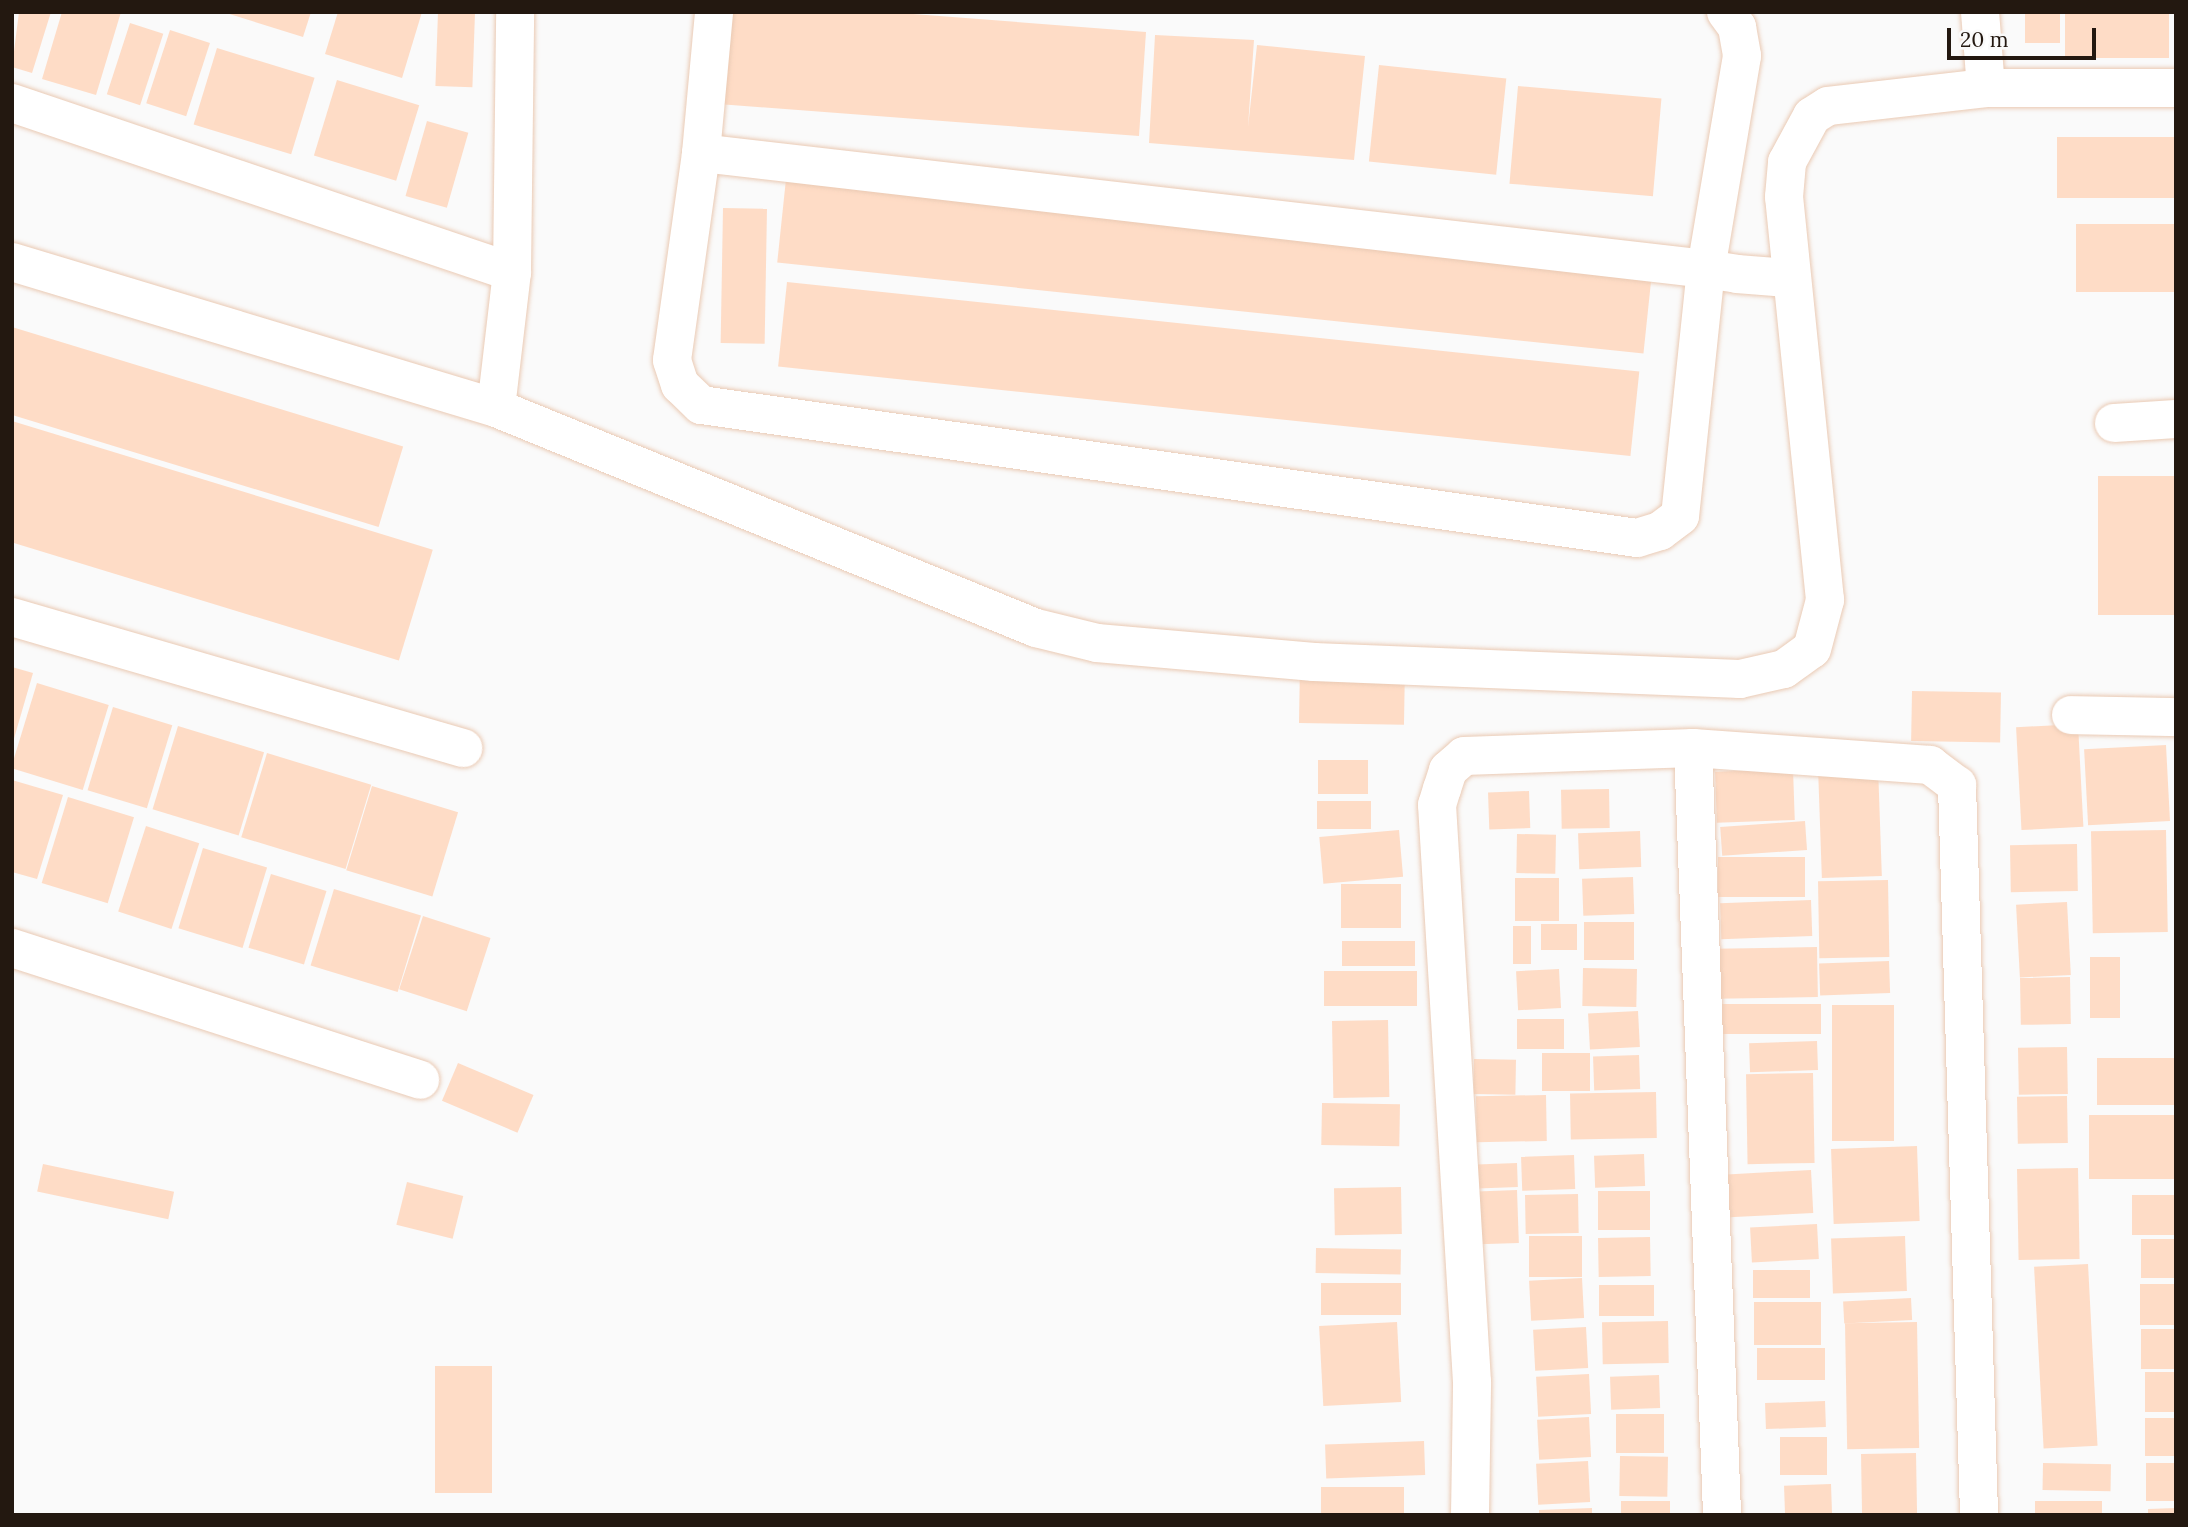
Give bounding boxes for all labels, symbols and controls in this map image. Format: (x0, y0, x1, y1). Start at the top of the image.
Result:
scale bar (1950, 14, 2099, 58)
text: 20 m (1960, 26, 2009, 53)

